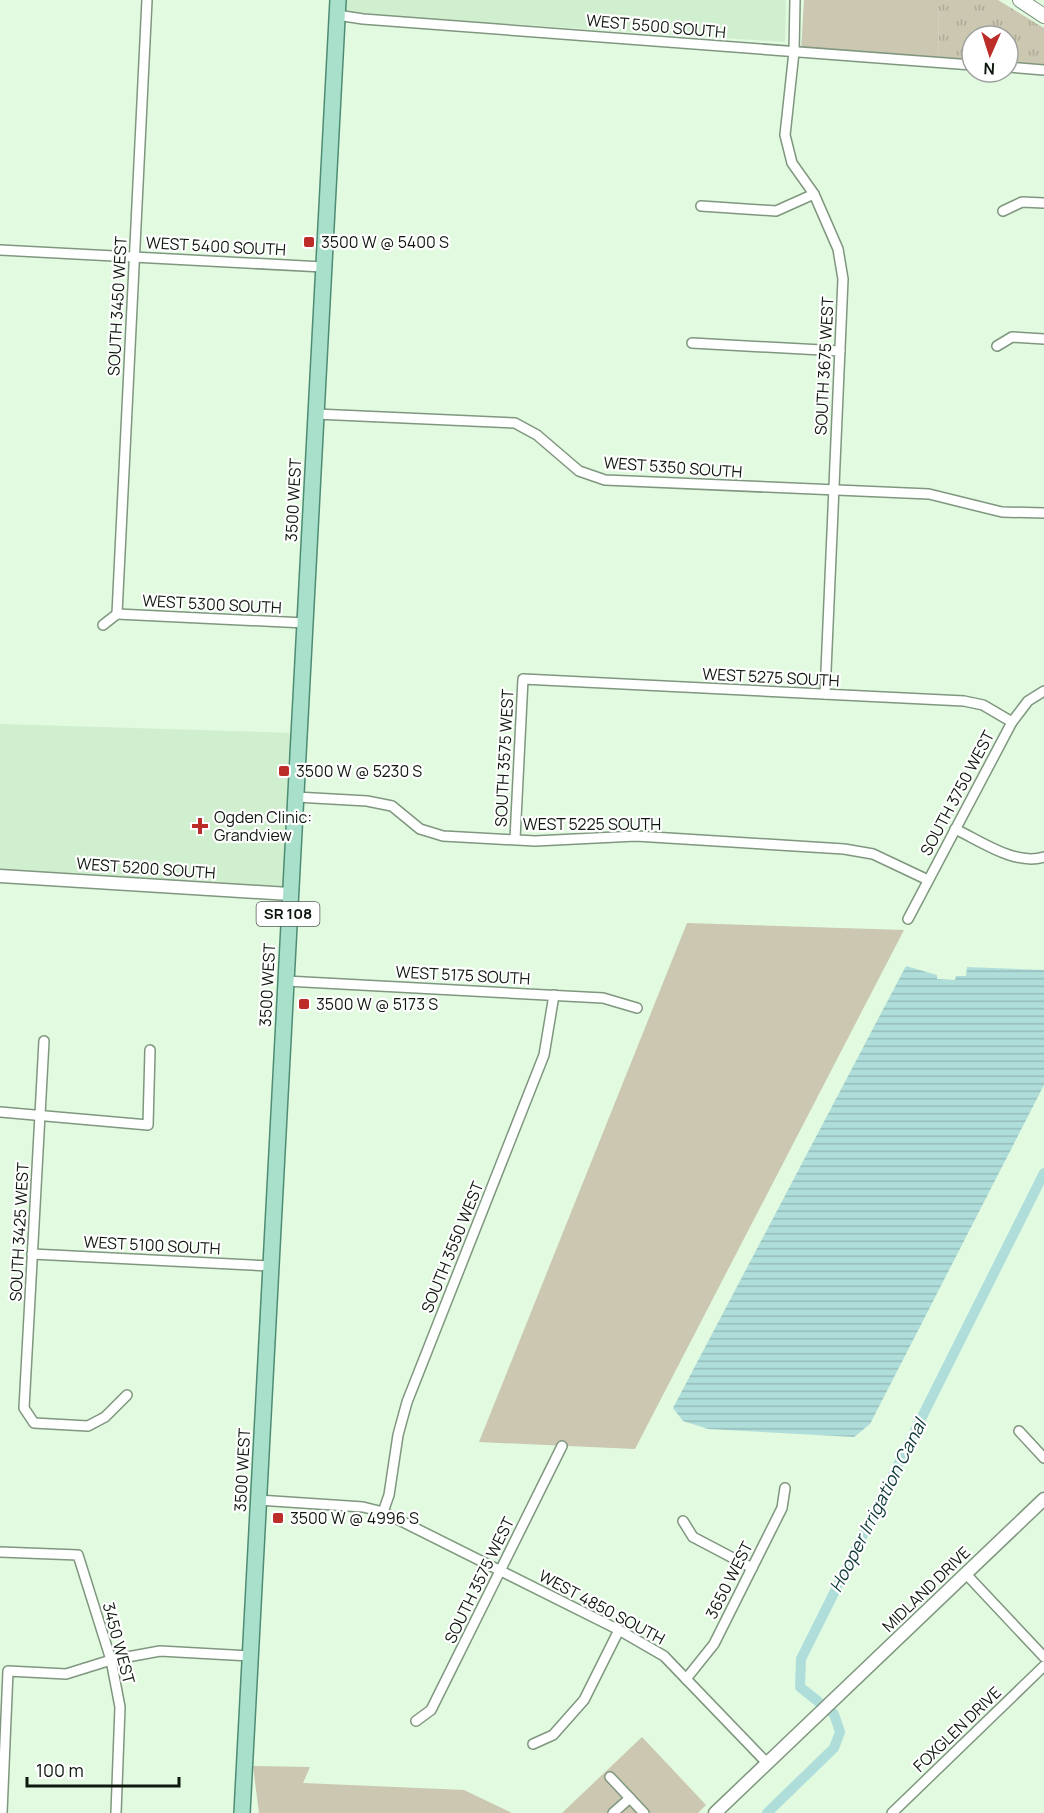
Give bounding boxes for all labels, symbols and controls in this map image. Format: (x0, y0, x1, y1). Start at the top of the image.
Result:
street label: WEST 5500 SOUTH (585, 9, 727, 43)
north arrow (960, 24, 1020, 84)
text: N (983, 58, 996, 80)
street label: WEST 5400 SOUTH (145, 231, 287, 261)
place label: 3500 W @ 5400 S (321, 231, 449, 253)
street label: SOUTH 3450 WEST (102, 235, 132, 376)
marker: 3500 W @ 5400 S (302, 235, 316, 249)
street label: SOUTH 3675 WEST (809, 296, 839, 436)
street label: WEST 5350 SOUTH (603, 451, 743, 483)
street label: 3500 WEST (280, 457, 306, 542)
street label: WEST 5300 SOUTH (142, 589, 282, 619)
street label: WEST 5275 SOUTH (702, 662, 840, 692)
street label: SOUTH 3575 WEST (489, 688, 519, 827)
street label: SOUTH 3750 WEST (915, 726, 999, 859)
place label: 3500 W @ 5230 S (296, 760, 422, 782)
marker: 3500 W @ 5230 S (277, 764, 291, 778)
place label: Ogden Clinic: Grandview (214, 806, 312, 846)
street label: WEST 5225 SOUTH (523, 813, 661, 835)
marker: Ogden Clinic: Grandview (191, 817, 209, 835)
street label: WEST 5200 SOUTH (76, 852, 216, 884)
road number: SR 108 (256, 902, 320, 926)
street label: 3500 WEST (254, 942, 280, 1027)
street label: WEST 5175 SOUTH (395, 960, 531, 990)
place label: 3500 W @ 5173 S (316, 993, 438, 1015)
marker: 3500 W @ 5173 S (297, 997, 311, 1011)
street label: SOUTH 3425 WEST (4, 1161, 34, 1302)
street label: SOUTH 3550 WEST (416, 1178, 489, 1316)
street label: WEST 5100 SOUTH (83, 1230, 221, 1260)
water label: Hooper Irrigation Canal (823, 1412, 932, 1596)
street label: 3500 WEST (229, 1427, 255, 1512)
place label: 3500 W @ 4996 S (290, 1507, 419, 1529)
marker: 3500 W @ 4996 S (271, 1511, 285, 1525)
street label: SOUTH 3575 WEST (439, 1513, 519, 1647)
street label: 3650 WEST (700, 1537, 758, 1622)
street label: MIDLAND DRIVE (877, 1541, 975, 1637)
street label: WEST 4850 SOUTH (535, 1564, 669, 1650)
street label: 3450 WEST (98, 1600, 141, 1687)
street label: FOXGLEN DRIVE (908, 1681, 1006, 1777)
scale bar (27, 1750, 178, 1788)
text: 100 m (36, 1758, 84, 1782)

